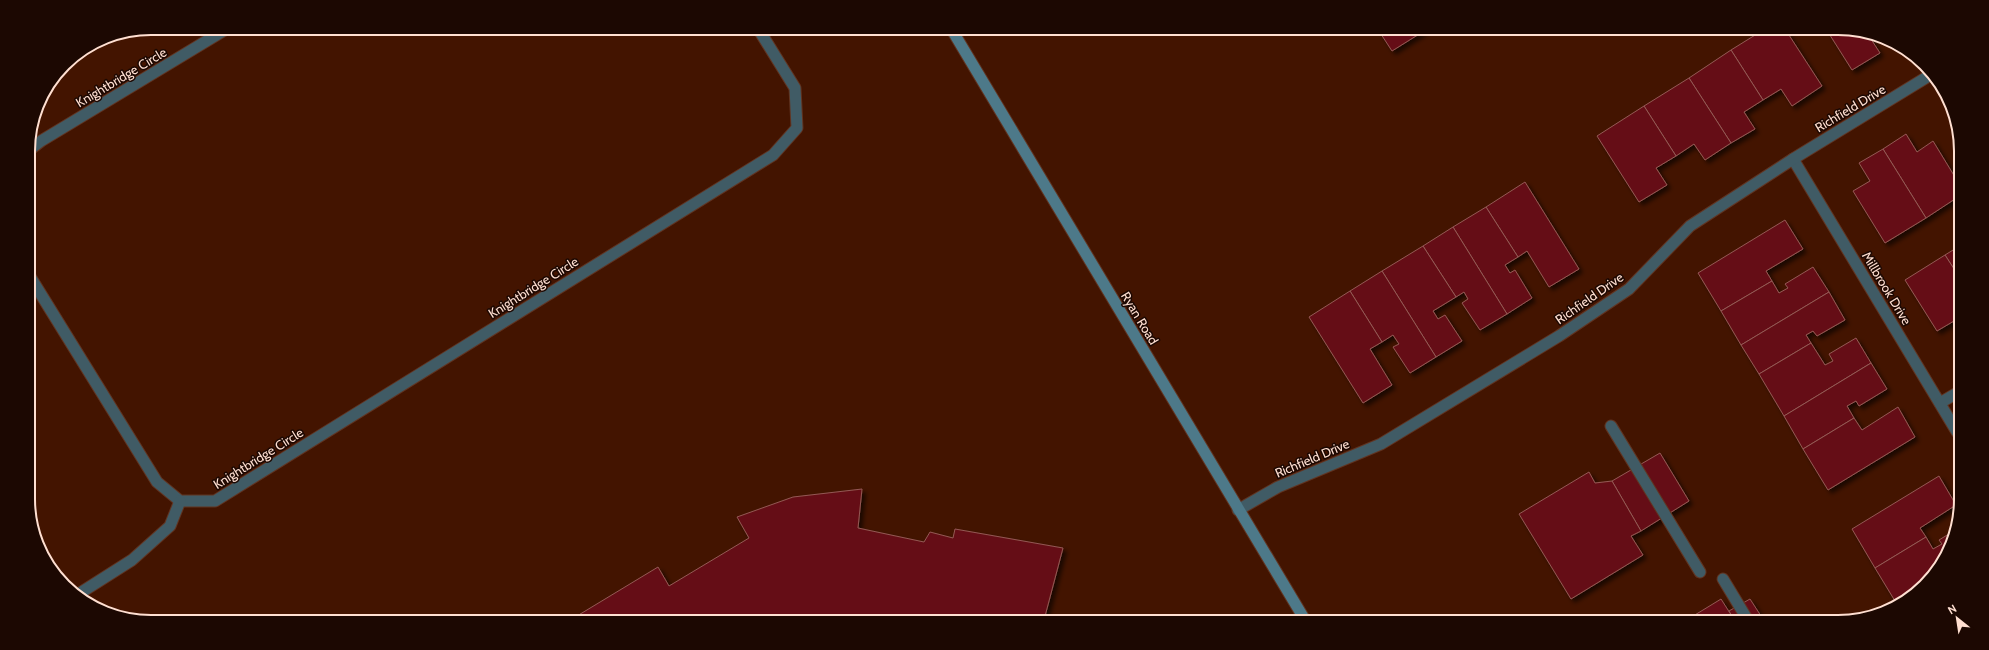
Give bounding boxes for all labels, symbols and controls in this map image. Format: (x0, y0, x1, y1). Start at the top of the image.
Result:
street label: Knightbridge Circle (73, 43, 170, 110)
street label: Richfield Drive (1812, 81, 1888, 135)
street label: Millbrook Drive (1859, 248, 1915, 328)
street label: Knightbridge Circle (485, 253, 581, 321)
street label: Richfield Drive (1552, 268, 1626, 327)
street label: Ryan Road (1118, 289, 1162, 347)
street label: Knightbridge Circle (210, 424, 306, 492)
street label: Richfield Drive (1272, 435, 1352, 481)
north arrow (1937, 598, 1977, 638)
text: N (1945, 601, 1959, 617)

